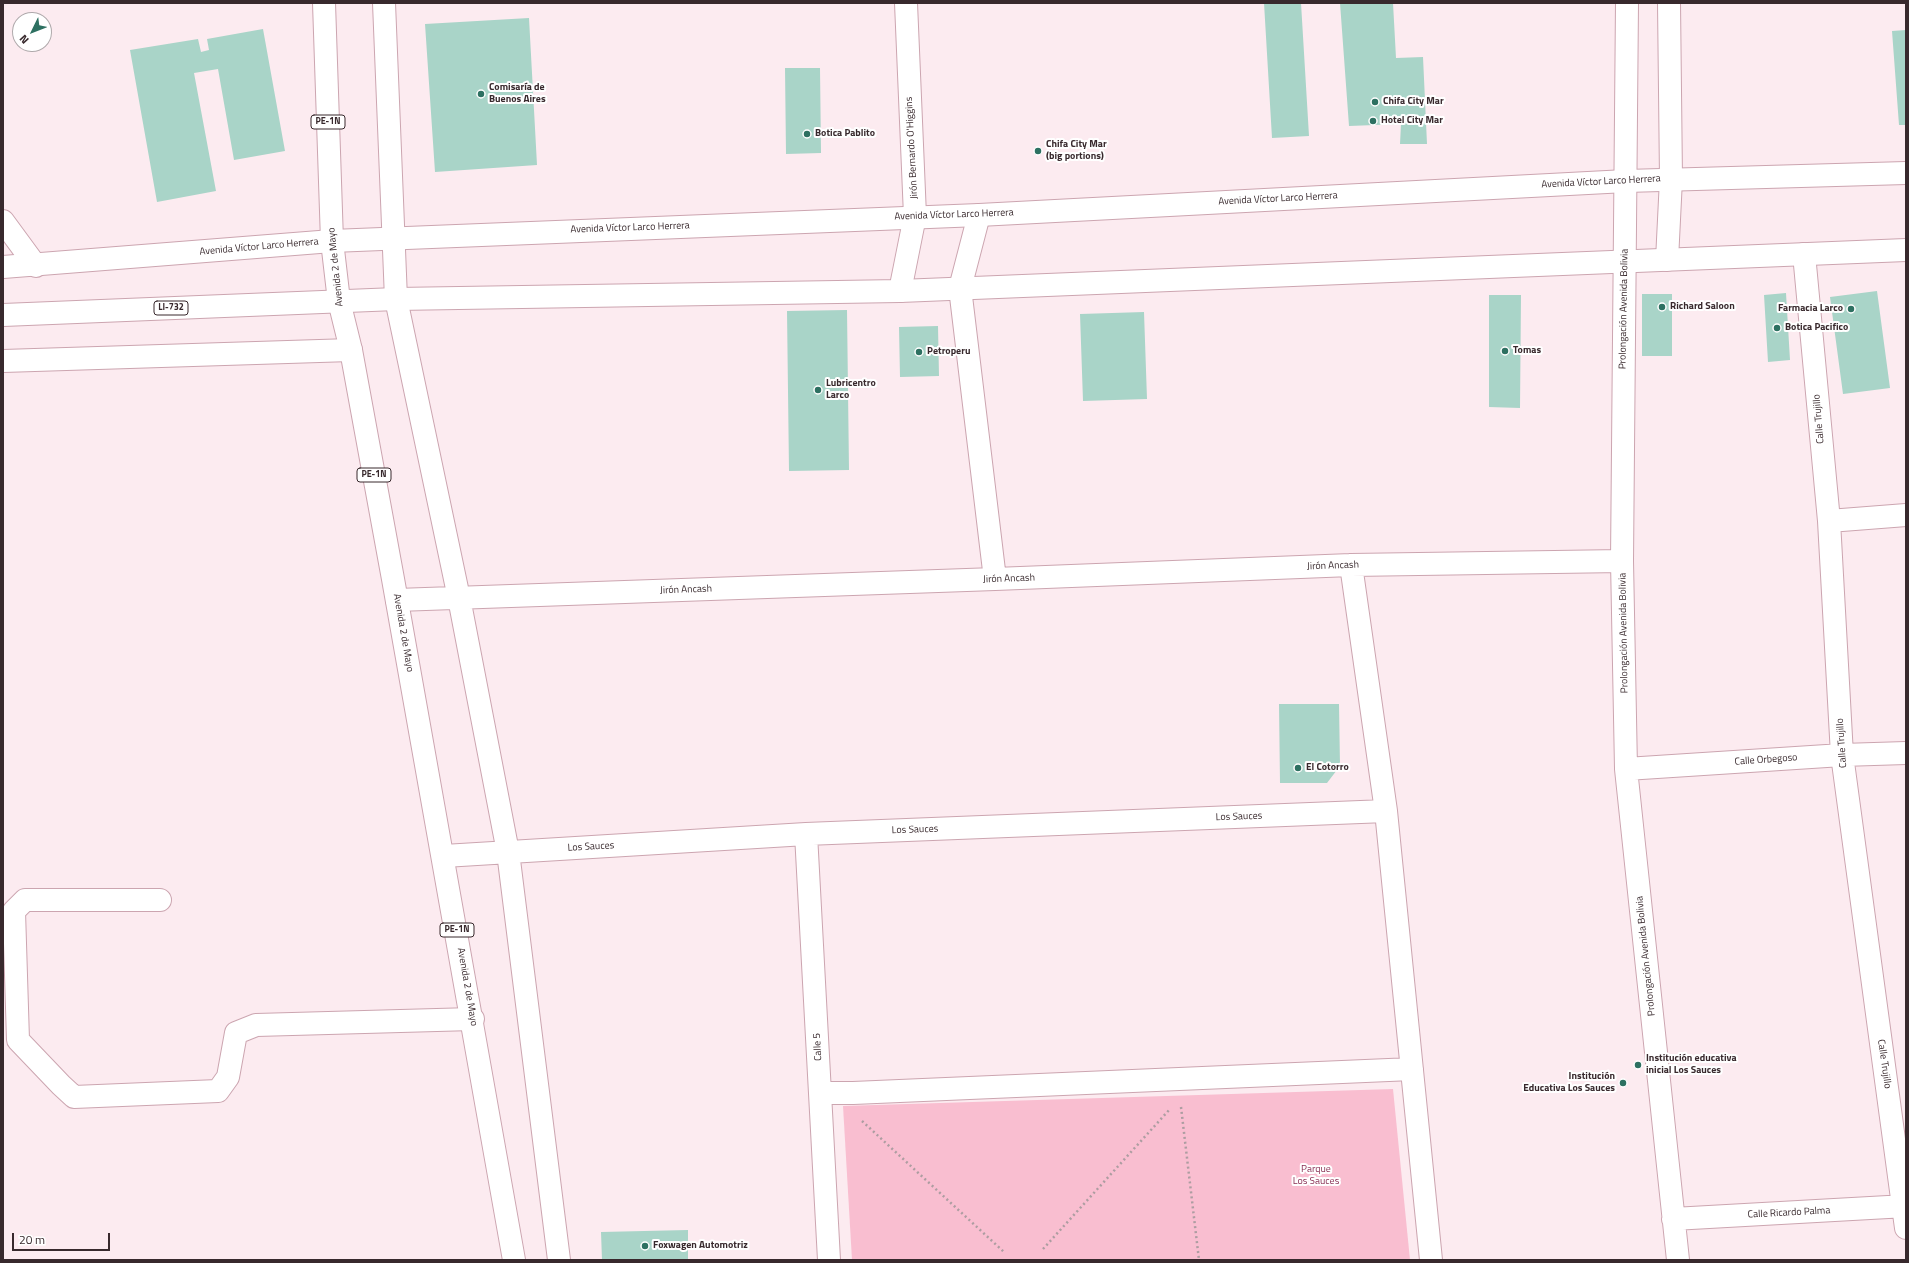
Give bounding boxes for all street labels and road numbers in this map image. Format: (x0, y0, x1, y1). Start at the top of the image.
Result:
street label: Jirón Bernardo O'Higgins (903, 96, 921, 200)
road number: PE-1N (311, 115, 345, 129)
street label: Avenida Víctor Larco Herrera (1541, 173, 1661, 191)
street label: Avenida Víctor Larco Herrera (1218, 190, 1338, 208)
street label: Avenida Víctor Larco Herrera (894, 207, 1014, 223)
street label: Avenida Víctor Larco Herrera (570, 220, 690, 236)
street label: Avenida 2 de Mayo (326, 227, 346, 307)
street label: Avenida Víctor Larco Herrera (199, 236, 319, 258)
street label: Prolongación Avenida Bolivia (1617, 249, 1631, 369)
road number: LI-732 (154, 301, 188, 315)
street label: Calle Trujillo (1811, 394, 1827, 444)
road number: PE-1N (357, 468, 391, 482)
street label: Jirón Ancash (1307, 559, 1359, 573)
street label: Jirón Ancash (983, 572, 1035, 586)
street label: Prolongación Avenida Bolivia (1617, 573, 1631, 693)
street label: Jirón Ancash (660, 583, 712, 597)
street label: Avenida 2 de Mayo (390, 593, 416, 673)
street label: Calle Trujillo (1834, 718, 1850, 768)
street label: Calle Orbegoso (1734, 752, 1798, 768)
street label: Los Sauces (1215, 810, 1263, 824)
street label: Los Sauces (891, 823, 939, 837)
street label: Los Sauces (567, 840, 615, 854)
street label: Prolongación Avenida Bolivia (1634, 895, 1658, 1017)
road number: PE-1N (440, 923, 474, 937)
street label: Avenida 2 de Mayo (454, 947, 480, 1027)
street label: Calle 5 (811, 1033, 825, 1061)
street label: Calle Trujillo (1875, 1039, 1893, 1089)
street label: Calle Ricardo Palma (1747, 1205, 1831, 1221)

